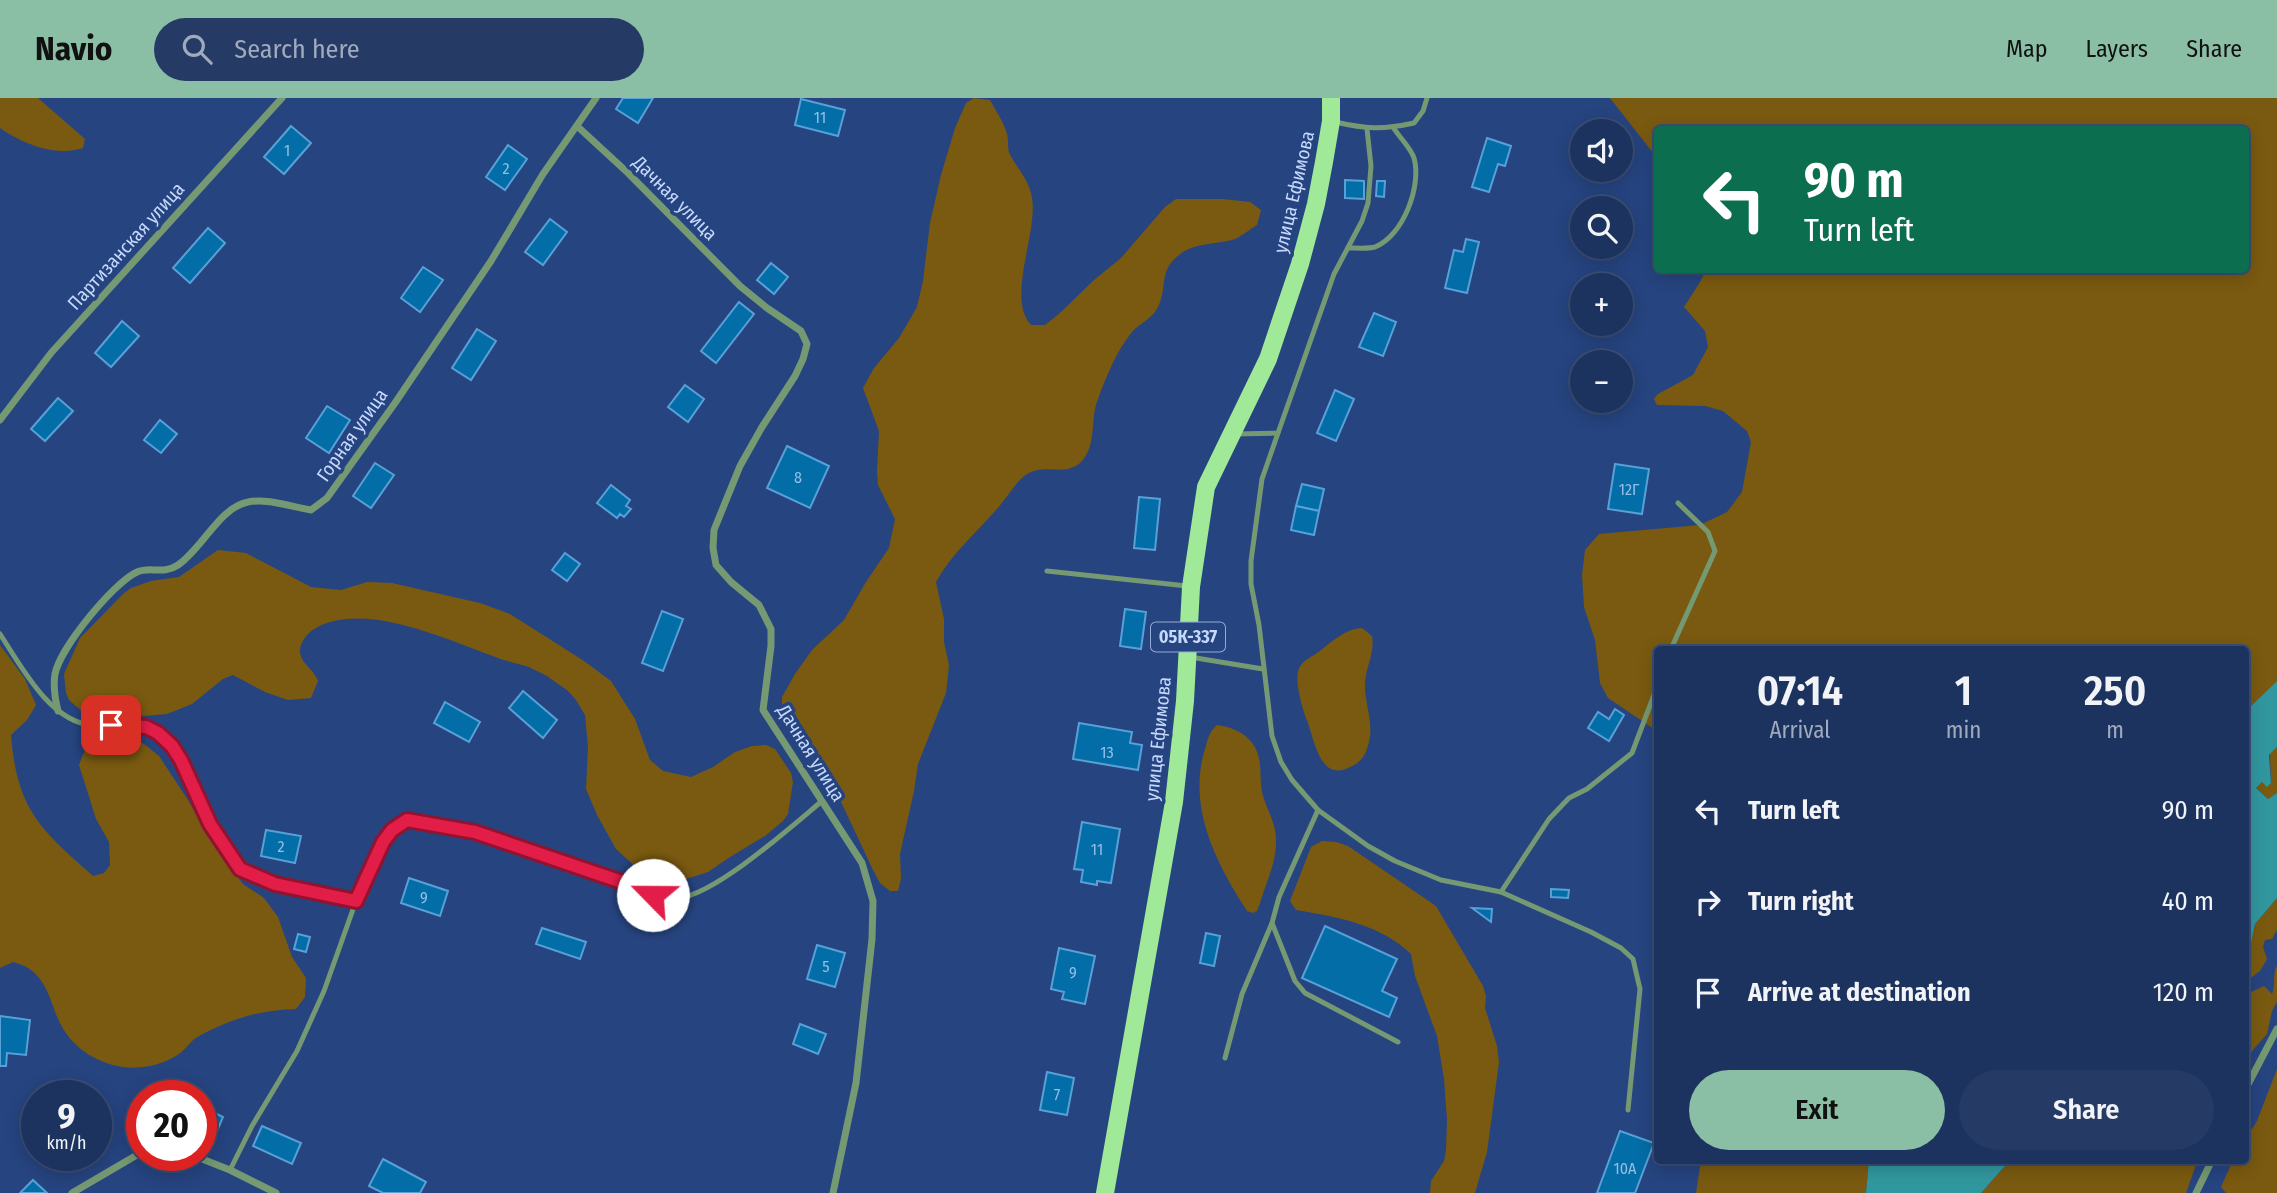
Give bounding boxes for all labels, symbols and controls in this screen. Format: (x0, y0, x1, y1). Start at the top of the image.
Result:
search box (154, 18, 644, 81)
text: Navio (35, 29, 112, 69)
icon: search (178, 30, 216, 68)
text: Search here (234, 34, 360, 65)
text: Map (2006, 35, 2048, 63)
text: Layers (2086, 35, 2148, 63)
text: Share (2186, 35, 2242, 63)
house number: 11 (814, 108, 826, 127)
map controls (1570, 119, 1633, 413)
button: sound (1570, 119, 1633, 182)
street label: улица Ефимова (1269, 129, 1319, 255)
house number: 1 (284, 141, 290, 160)
street label: Дачная улица (627, 150, 722, 245)
text: 90 m (1804, 151, 1904, 210)
icon: left (1689, 154, 1780, 245)
house number: 2 (502, 159, 510, 178)
street label: Партизанская улица (63, 178, 189, 314)
button: search (1570, 196, 1633, 259)
text: Turn left (1804, 211, 1914, 249)
button: + (1570, 273, 1633, 336)
button: − (1570, 350, 1633, 413)
street label: Горная улица (312, 384, 392, 486)
house number: 8 (794, 468, 802, 487)
house number: 12Г (1619, 480, 1640, 499)
road number: 05К-337 (1151, 622, 1225, 652)
text: 07:14 (1757, 666, 1843, 716)
text: 1 (1955, 666, 1972, 716)
text: 250 (2084, 666, 2146, 716)
street label: улица Ефимова (1140, 676, 1176, 802)
pin (81, 695, 141, 755)
street label: Дачная улица (772, 699, 850, 806)
icon: arrive (92, 706, 130, 744)
text: Arrival (1769, 716, 1830, 744)
text: min (1946, 716, 1981, 744)
text: m (2106, 716, 2124, 744)
house number: 13 (1100, 743, 1114, 762)
icon: left (1689, 792, 1727, 830)
text: Turn left (1748, 795, 1840, 826)
text: 90 m (2162, 795, 2214, 826)
house number: 2 (277, 837, 285, 856)
house number: 11 (1091, 840, 1103, 859)
position arrow (616, 858, 690, 932)
icon: right (1689, 883, 1727, 921)
text: Turn right (1748, 886, 1854, 917)
text: 40 m (2162, 886, 2214, 917)
house number: 9 (420, 888, 428, 907)
house number: 5 (822, 957, 830, 976)
house number: 9 (1069, 963, 1077, 982)
icon: arrive (1689, 974, 1727, 1012)
text: Arrive at destination (1748, 977, 1971, 1008)
text: 120 m (2153, 977, 2214, 1008)
button: Exit (1689, 1070, 1945, 1150)
button: Share (1959, 1070, 2214, 1150)
speed limit sign: 20 (126, 1080, 217, 1171)
house number: 7 (1054, 1085, 1061, 1104)
text: 9 (57, 1095, 76, 1137)
text: km/h (46, 1132, 87, 1154)
house number: 10А (1614, 1159, 1637, 1178)

